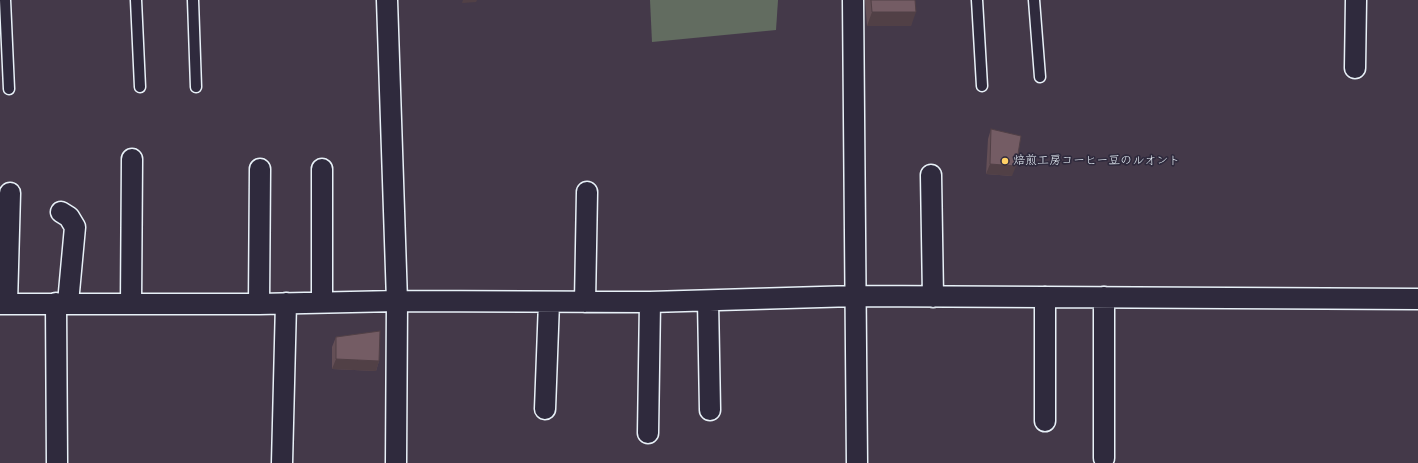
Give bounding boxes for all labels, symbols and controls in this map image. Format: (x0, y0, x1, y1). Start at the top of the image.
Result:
place label: 焙煎工房コーヒー豆のルオント (1013, 154, 1180, 168)
marker: 焙煎工房コーヒー豆のルオント (1000, 156, 1010, 166)

